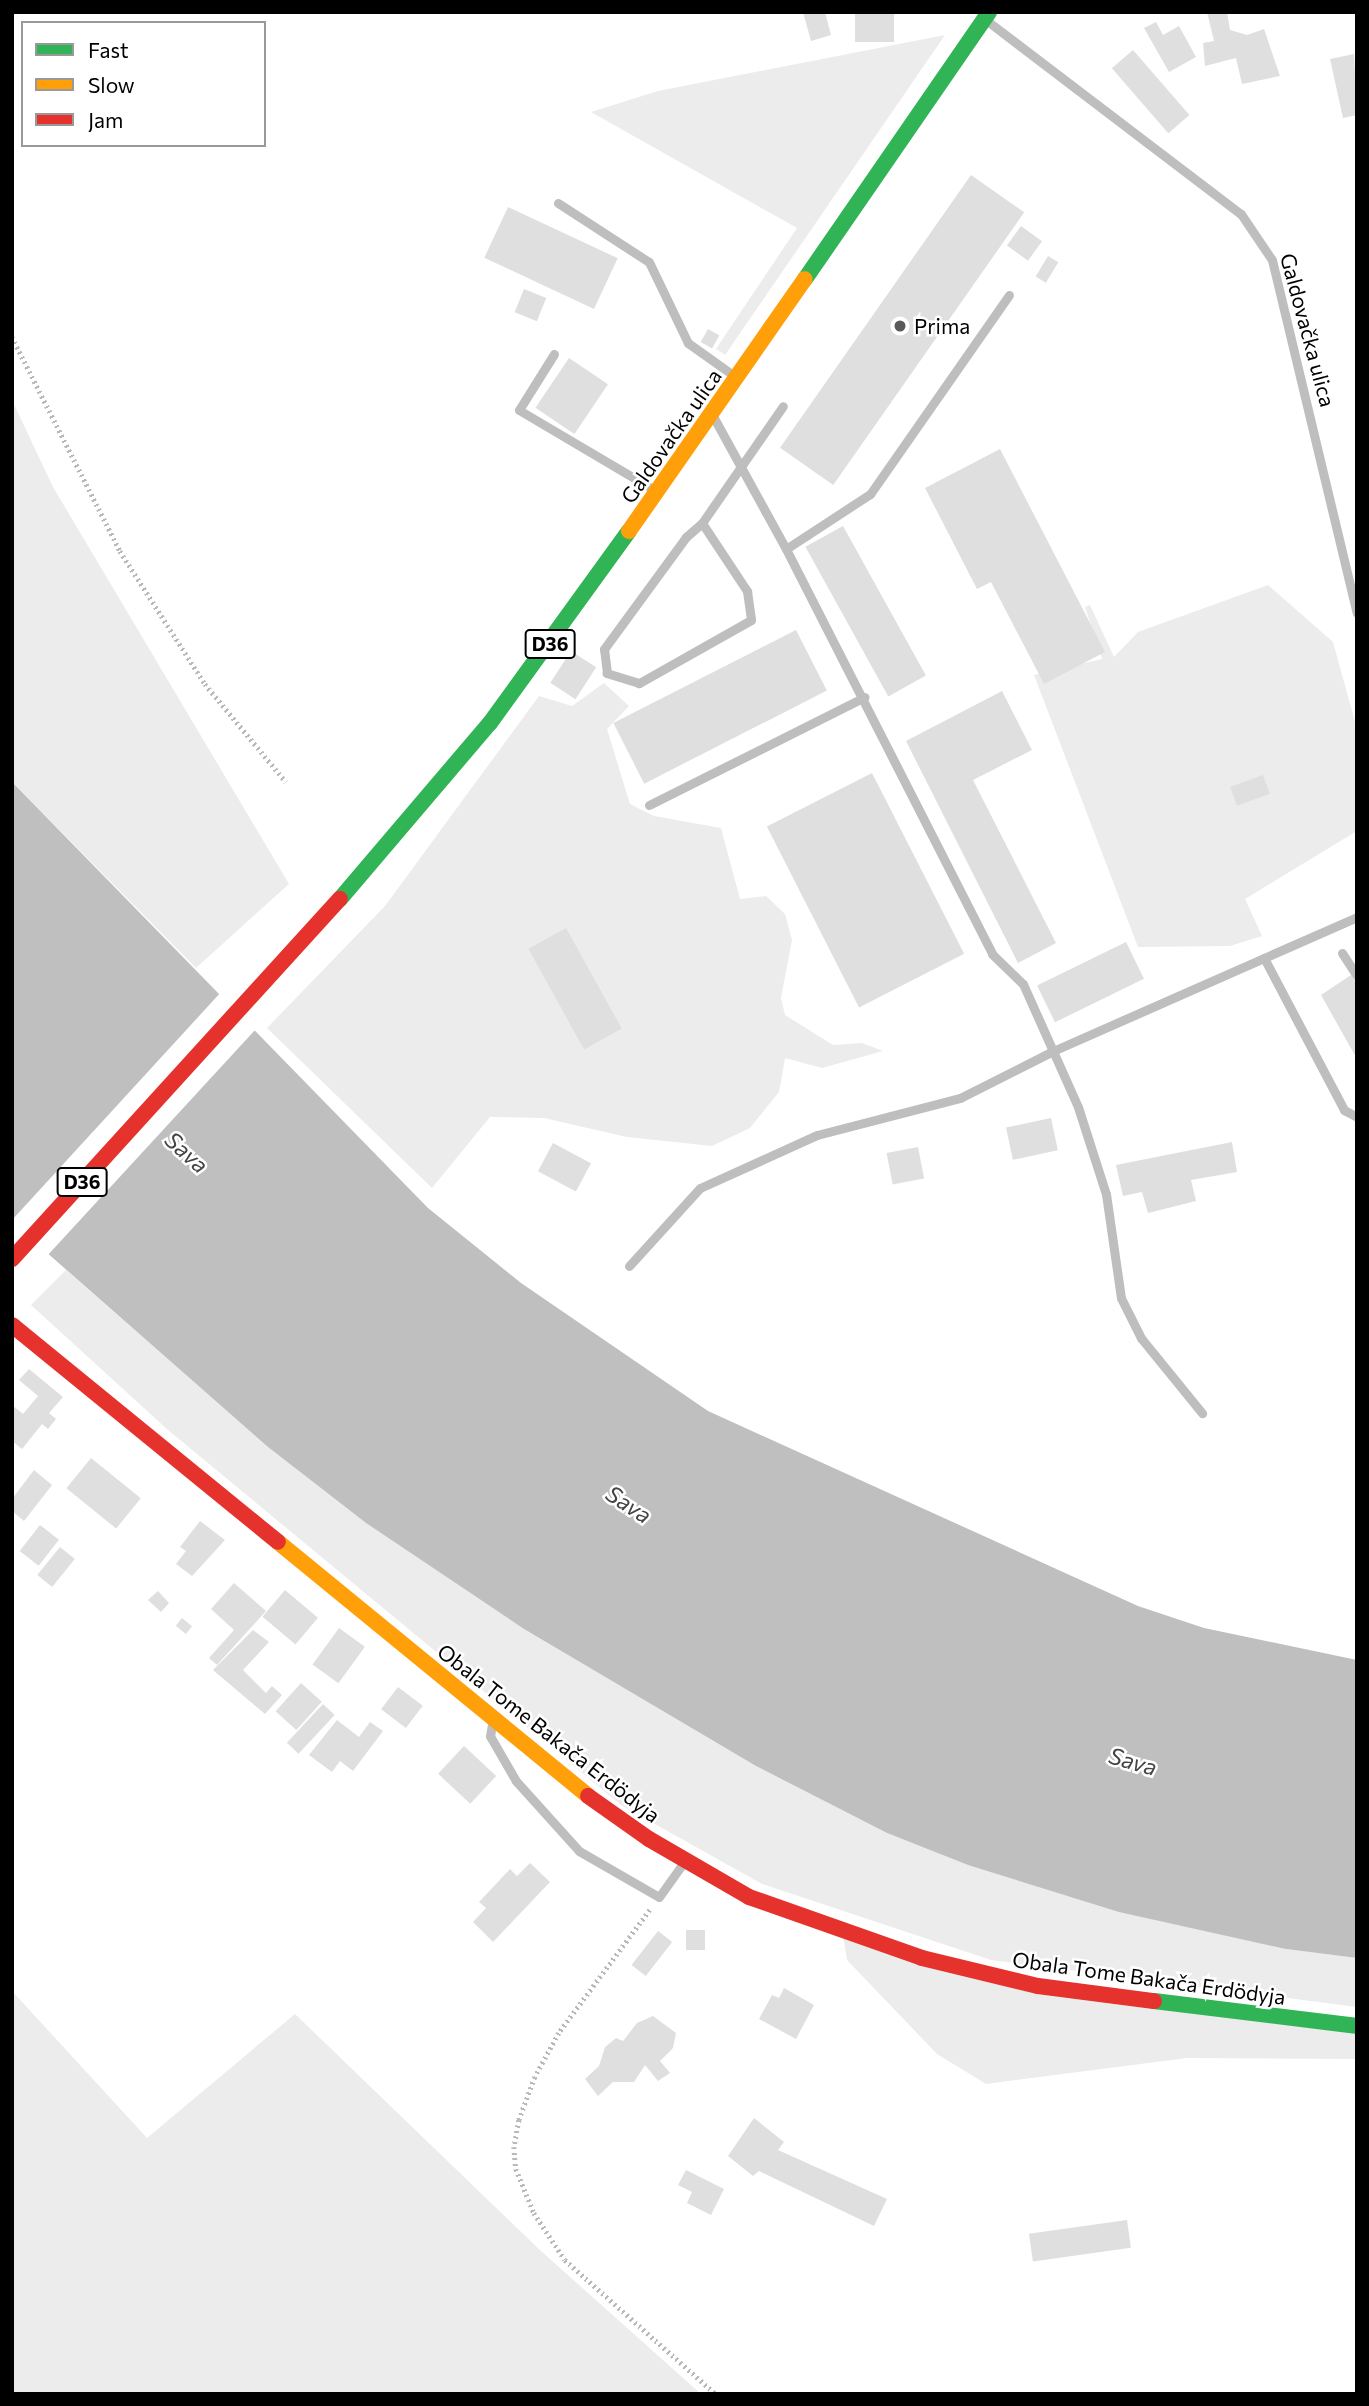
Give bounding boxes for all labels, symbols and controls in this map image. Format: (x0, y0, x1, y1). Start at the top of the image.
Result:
legend (21, 21, 266, 147)
text: Fast (88, 37, 129, 62)
text: Slow (88, 72, 135, 97)
text: Jam (88, 107, 123, 132)
street label: Galdovačka ulica (1275, 250, 1341, 410)
place label: Prima (914, 313, 970, 339)
marker: Prima (892, 318, 908, 334)
street label: Galdovačka ulica (615, 364, 727, 508)
road number: D36 (524, 628, 576, 660)
water label: Sava (160, 1125, 214, 1179)
road number: D36 (56, 1166, 108, 1198)
water label: Sava (601, 1479, 657, 1529)
street label: Obala Tome Bakača Erdödyja (433, 1638, 665, 1828)
water label: Sava (1106, 1741, 1160, 1781)
street label: Obala Tome Bakača Erdödyja (1011, 1946, 1287, 2010)

